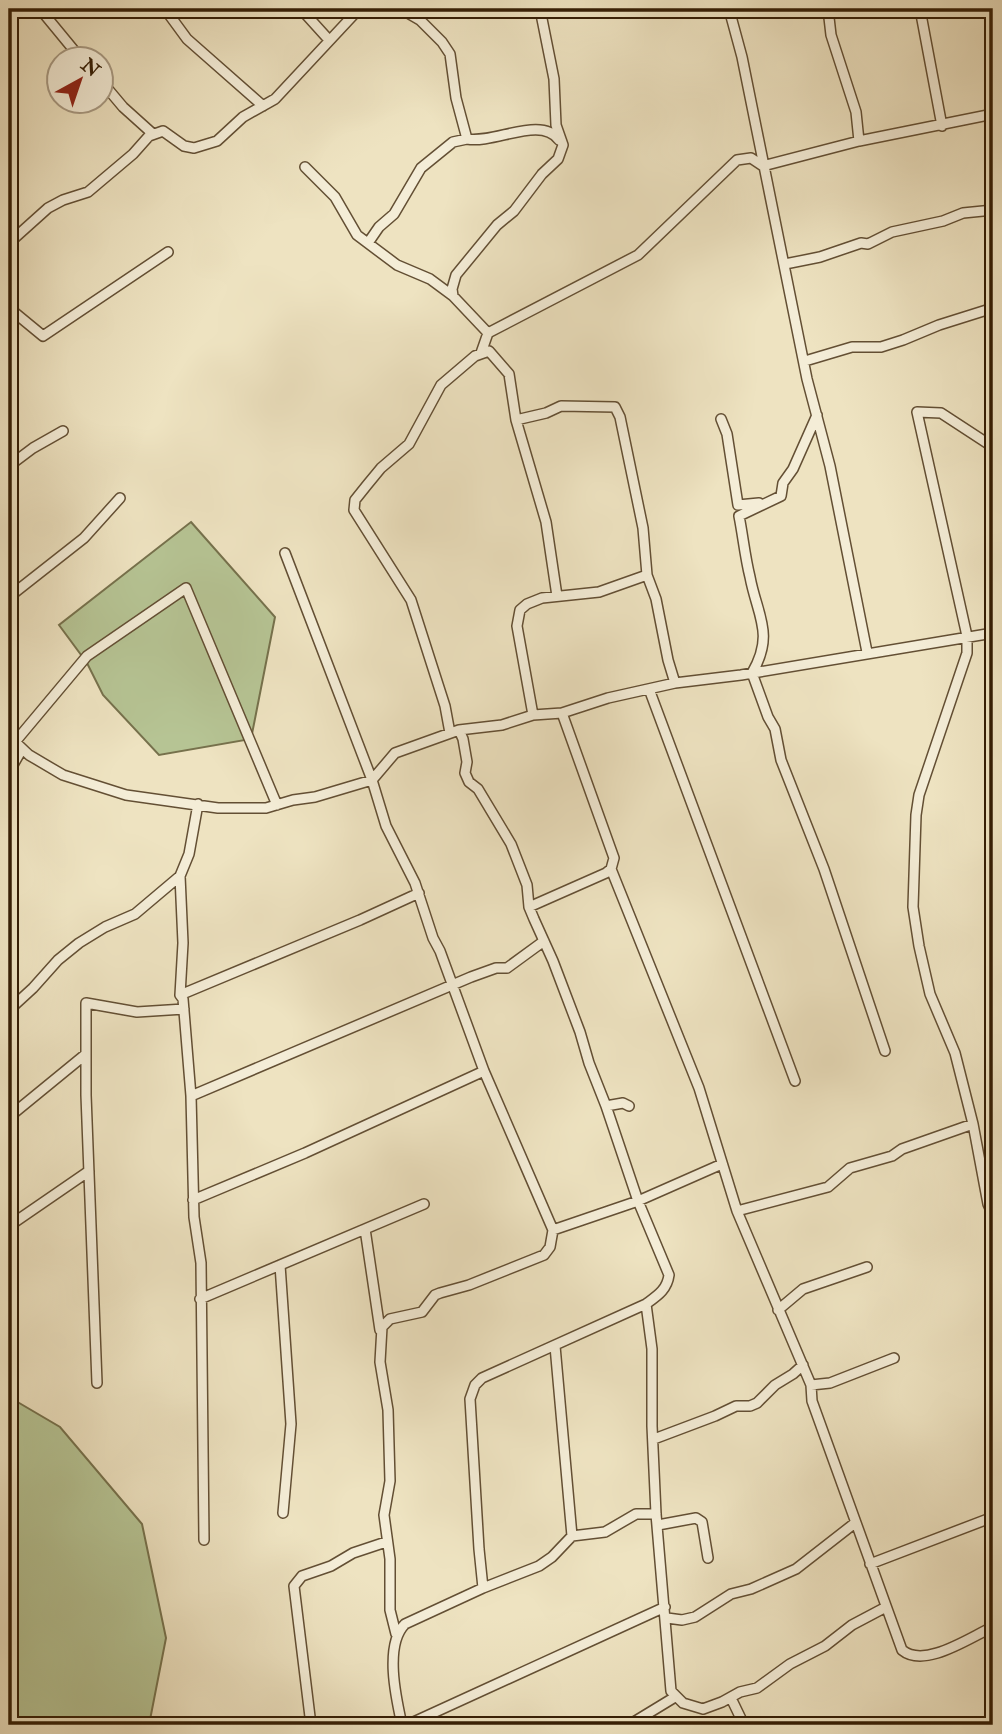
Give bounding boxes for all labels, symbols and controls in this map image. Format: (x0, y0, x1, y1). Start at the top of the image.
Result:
north arrow (46, 46, 116, 116)
text: N (75, 52, 105, 83)

